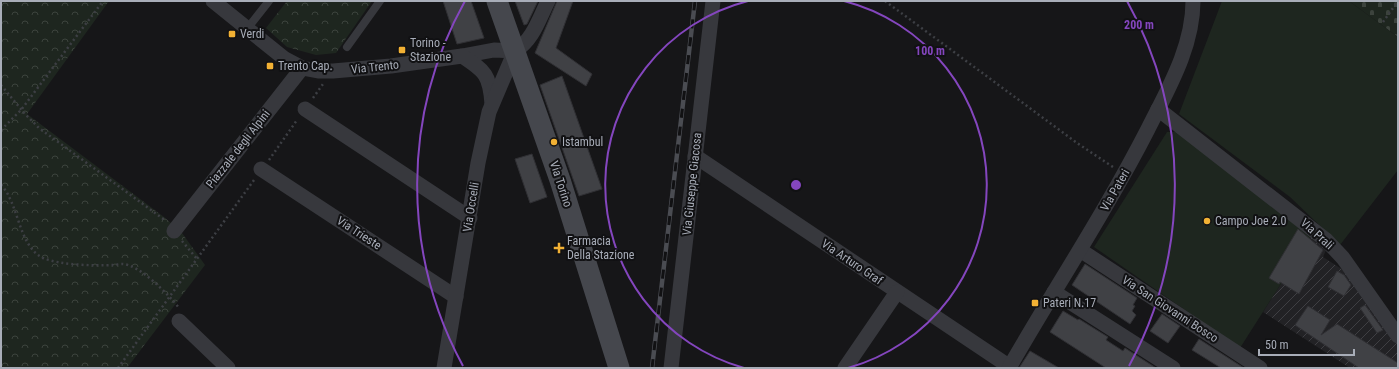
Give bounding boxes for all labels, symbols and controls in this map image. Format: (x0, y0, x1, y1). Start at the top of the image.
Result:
text: 200 m (1124, 18, 1154, 32)
place label: Verdi (240, 27, 264, 41)
marker: Verdi (227, 29, 237, 39)
place label: Torino - Stazione (410, 36, 451, 64)
text: 100 m (915, 44, 945, 58)
marker: Torino - Stazione (397, 45, 407, 55)
street label: Via Trento (350, 58, 400, 76)
place label: Trento Cap. (278, 59, 333, 73)
marker: Trento Cap. (265, 61, 275, 71)
street label: Piazzale degli Alpini (203, 107, 273, 191)
street label: Via Giuseppe Giacosa (680, 132, 704, 236)
place label: Istambul (562, 135, 603, 149)
marker: Istambul (549, 137, 559, 147)
street label: Via Torino (547, 159, 575, 209)
street label: Via Pateri (1097, 167, 1133, 213)
centre of rings (789, 178, 803, 192)
street label: Via Occelli (460, 181, 482, 233)
street label: Via Trieste (334, 213, 384, 253)
place label: Campo Joe 2.0 (1215, 214, 1287, 228)
marker: Campo Joe 2.0 (1202, 216, 1212, 226)
street label: Via Prali (1298, 216, 1336, 252)
place label: Farmacia Della Stazione (567, 234, 635, 262)
street label: Via Arturo Graf (819, 236, 885, 288)
marker: Farmacia Della Stazione (554, 243, 564, 253)
street label: Via San Giovanni Bosco (1119, 273, 1221, 345)
place label: Pateri N.17 (1043, 296, 1096, 310)
marker: Pateri N.17 (1030, 298, 1040, 308)
scale bar (1259, 331, 1354, 357)
text: 50 m (1265, 338, 1289, 352)

